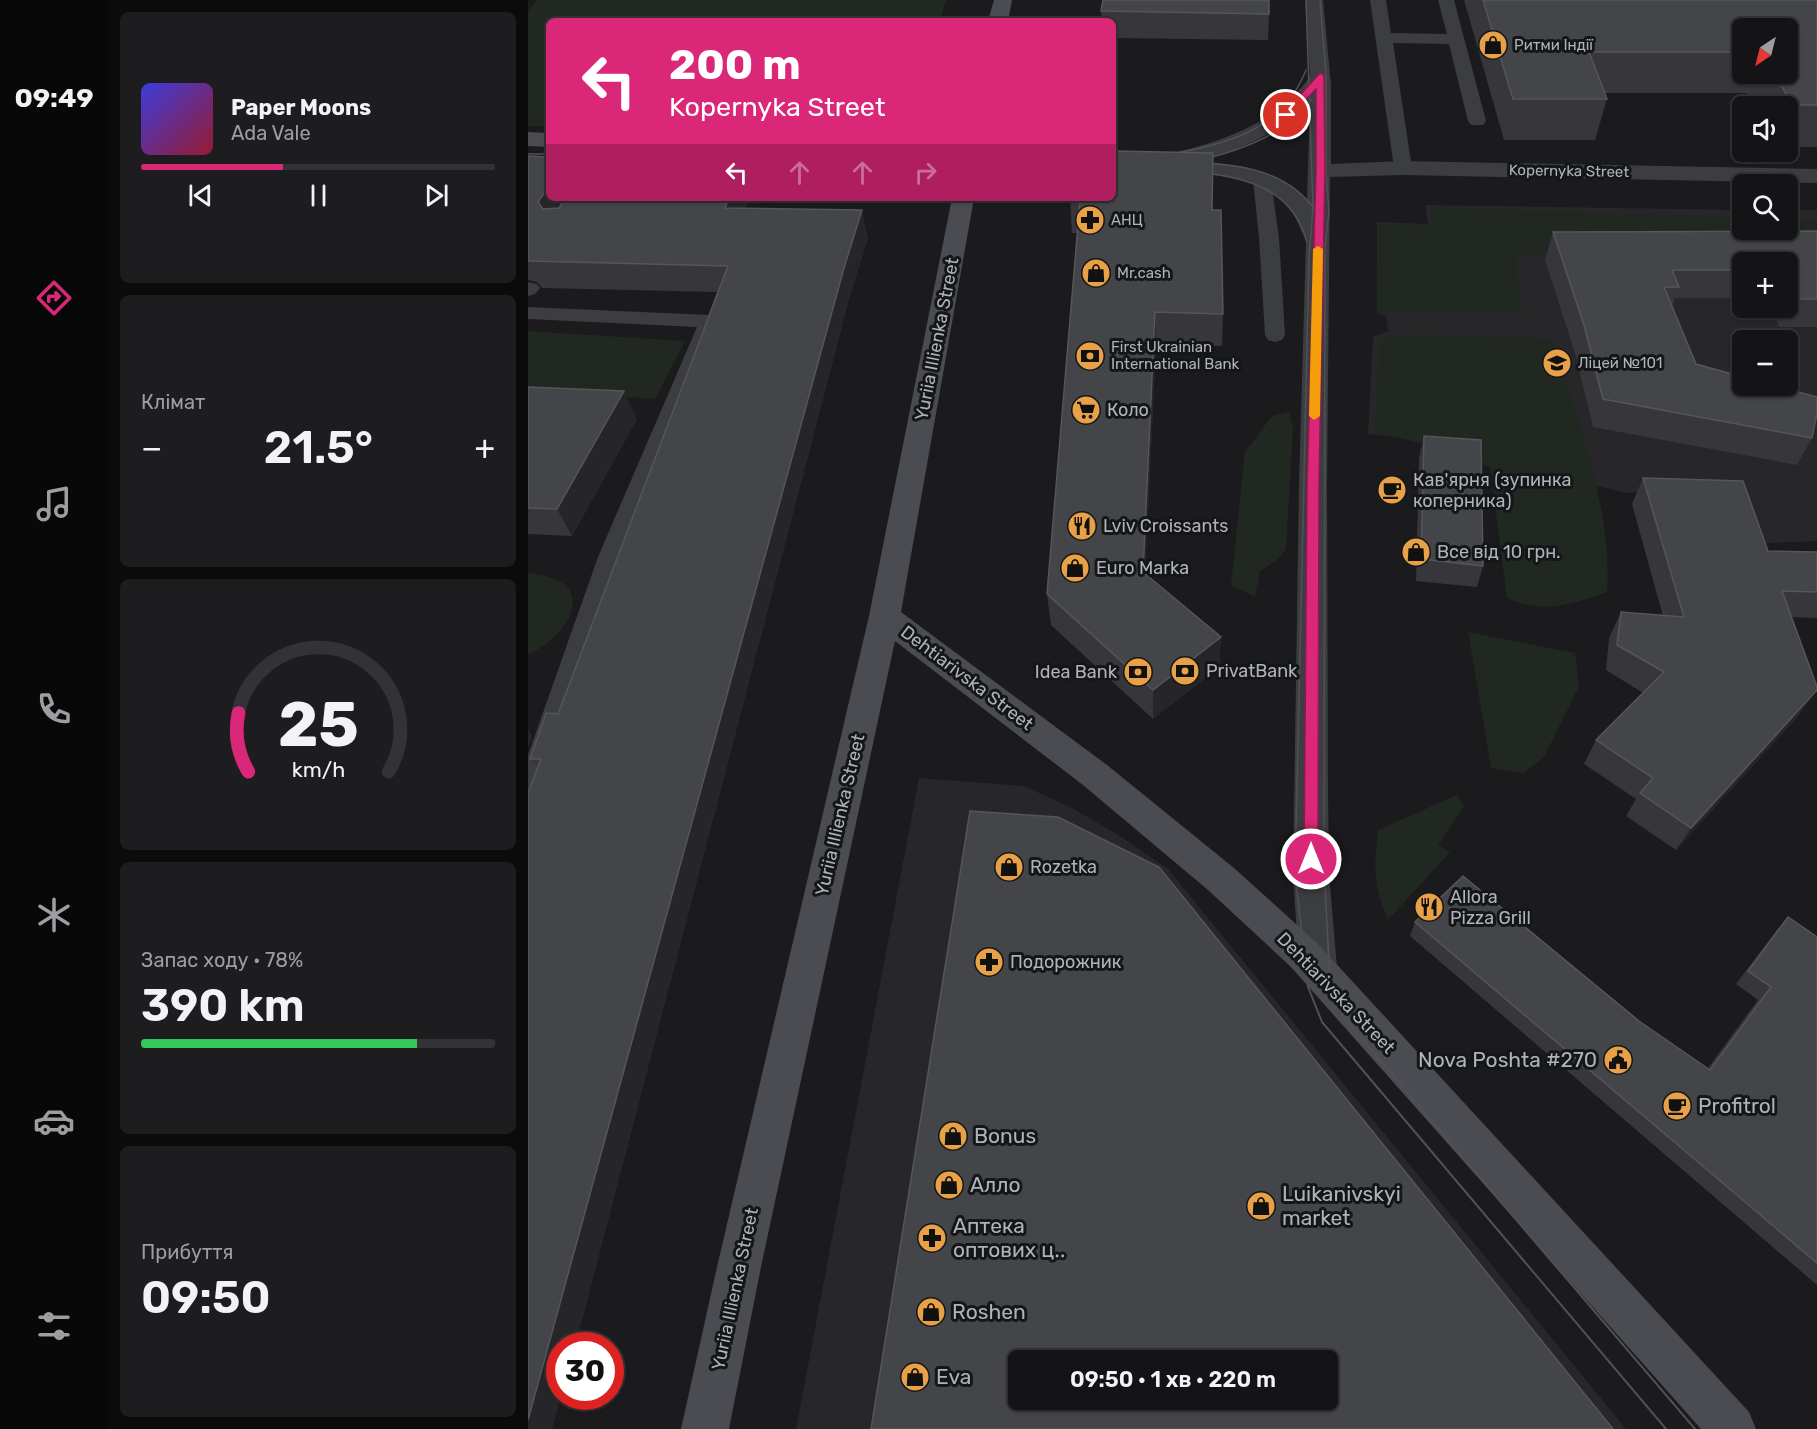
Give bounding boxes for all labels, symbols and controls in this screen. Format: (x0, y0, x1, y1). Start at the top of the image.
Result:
north arrow (1732, 18, 1798, 84)
map controls (1732, 18, 1798, 396)
shop icon: Ритми Індії (1477, 29, 1509, 61)
place label: Ритми Індії (1514, 36, 1593, 54)
text: 200 m (669, 40, 801, 90)
icon: left (570, 42, 648, 120)
text: 09:49 (14, 82, 94, 114)
pin (1260, 89, 1311, 140)
text: Kopernyka Street (669, 91, 885, 123)
text: Paper Moons (231, 94, 371, 121)
button: sound (1732, 96, 1798, 162)
icon: arrive (1269, 98, 1302, 131)
text: Ada Vale (231, 121, 311, 145)
icon: left (720, 156, 753, 189)
icon: ahead (783, 156, 816, 189)
icon: ahead (846, 156, 879, 189)
icon: right (909, 156, 942, 189)
street label: Kopernyka Street (1509, 161, 1629, 181)
button: search (1732, 174, 1798, 240)
icon: previous (184, 179, 217, 212)
icon: pause (302, 179, 335, 212)
icon: next (420, 179, 453, 212)
pharmacy icon: АНЦ (1074, 204, 1106, 236)
place label: АНЦ (1111, 211, 1143, 229)
button: + (1732, 252, 1798, 318)
street label: Yuriia Illienka Street (910, 256, 964, 422)
shop icon: Mr.cash (1080, 257, 1112, 289)
place label: Mr.cash (1117, 264, 1171, 282)
icon: directions (33, 277, 75, 319)
button: − (1732, 330, 1798, 396)
place label: First Ukrainian International Bank (1111, 338, 1240, 373)
bank icon: First Ukrainian International Bank (1074, 340, 1106, 372)
school or university icon: Ліцей №101 (1541, 347, 1573, 379)
place label: Ліцей №101 (1578, 354, 1662, 372)
text: Клімат (141, 390, 205, 414)
supermarket icon: Коло (1070, 394, 1102, 426)
place label: Коло (1107, 399, 1149, 421)
text: 21.5° (264, 421, 373, 474)
text: − (141, 428, 162, 467)
text: + (474, 428, 495, 467)
place label: Кав'ярня (зупинка коперника) (1413, 469, 1572, 512)
cafe icon: Кав'ярня (зупинка коперника) (1376, 474, 1408, 506)
icon: music (33, 483, 75, 525)
restaurant icon: Lviv Croissants (1066, 510, 1098, 542)
place label: Lviv Croissants (1103, 515, 1228, 537)
shop icon: Все від 10 грн. (1400, 536, 1432, 568)
place label: Все від 10 грн. (1437, 541, 1561, 563)
shop icon: Euro Marka (1059, 552, 1091, 584)
place label: Euro Marka (1096, 557, 1189, 579)
street label: Dehtiarivska Street (896, 621, 1038, 735)
bank icon: PrivatBank (1169, 655, 1201, 687)
bank icon: Idea Bank (1122, 656, 1154, 688)
place label: PrivatBank (1206, 660, 1298, 682)
place label: Idea Bank (1035, 661, 1118, 683)
icon: phone (33, 688, 75, 730)
text: 25 (278, 688, 358, 762)
street label: Yuriia Illienka Street (811, 732, 869, 898)
text: km/h (291, 757, 345, 782)
position arrow (1279, 827, 1343, 891)
shop icon: Rozetka (993, 851, 1025, 883)
place label: Rozetka (1030, 856, 1097, 878)
place label: Allora Pizza Grill (1450, 886, 1531, 929)
restaurant icon: Allora Pizza Grill (1413, 891, 1445, 923)
icon: climate (33, 894, 75, 936)
street label: Dehtiarivska Street (1272, 928, 1400, 1058)
pharmacy icon: Подорожник (973, 946, 1005, 978)
text: Запас ходу · 78% (141, 948, 303, 972)
place label: Подорожник (1010, 951, 1122, 973)
text: 390 km (141, 979, 305, 1032)
public building icon: Nova Poshta #270 (1602, 1044, 1634, 1076)
place label: Nova Poshta #270 (1418, 1047, 1597, 1072)
cafe icon: Profitrol (1661, 1090, 1693, 1122)
place label: Profitrol (1698, 1093, 1776, 1118)
icon: car (33, 1100, 75, 1142)
shop icon: Bonus (937, 1120, 969, 1152)
place label: Bonus (974, 1123, 1036, 1148)
shop icon: Алло (933, 1169, 965, 1201)
place label: Алло (970, 1172, 1020, 1197)
place label: Luikanivskyi market (1282, 1181, 1401, 1230)
shop icon: Luikanivskyi market (1245, 1190, 1277, 1222)
street label: Yuriia Illienka Street (707, 1206, 763, 1372)
place label: Аптека оптових ц‥ (953, 1213, 1066, 1262)
pharmacy icon: Аптека оптових ц‥ (916, 1222, 948, 1254)
text: Прибуття (141, 1240, 233, 1264)
text: 09:50 (141, 1271, 271, 1324)
shop icon: Roshen (915, 1296, 947, 1328)
place label: Roshen (952, 1299, 1026, 1324)
icon: filters (33, 1305, 75, 1347)
speed limit sign: 30 (546, 1332, 624, 1410)
shop icon: Eva (899, 1361, 931, 1393)
place label: Eva (936, 1364, 971, 1389)
text: 09:50 · 1 хв · 220 m (1070, 1366, 1276, 1393)

